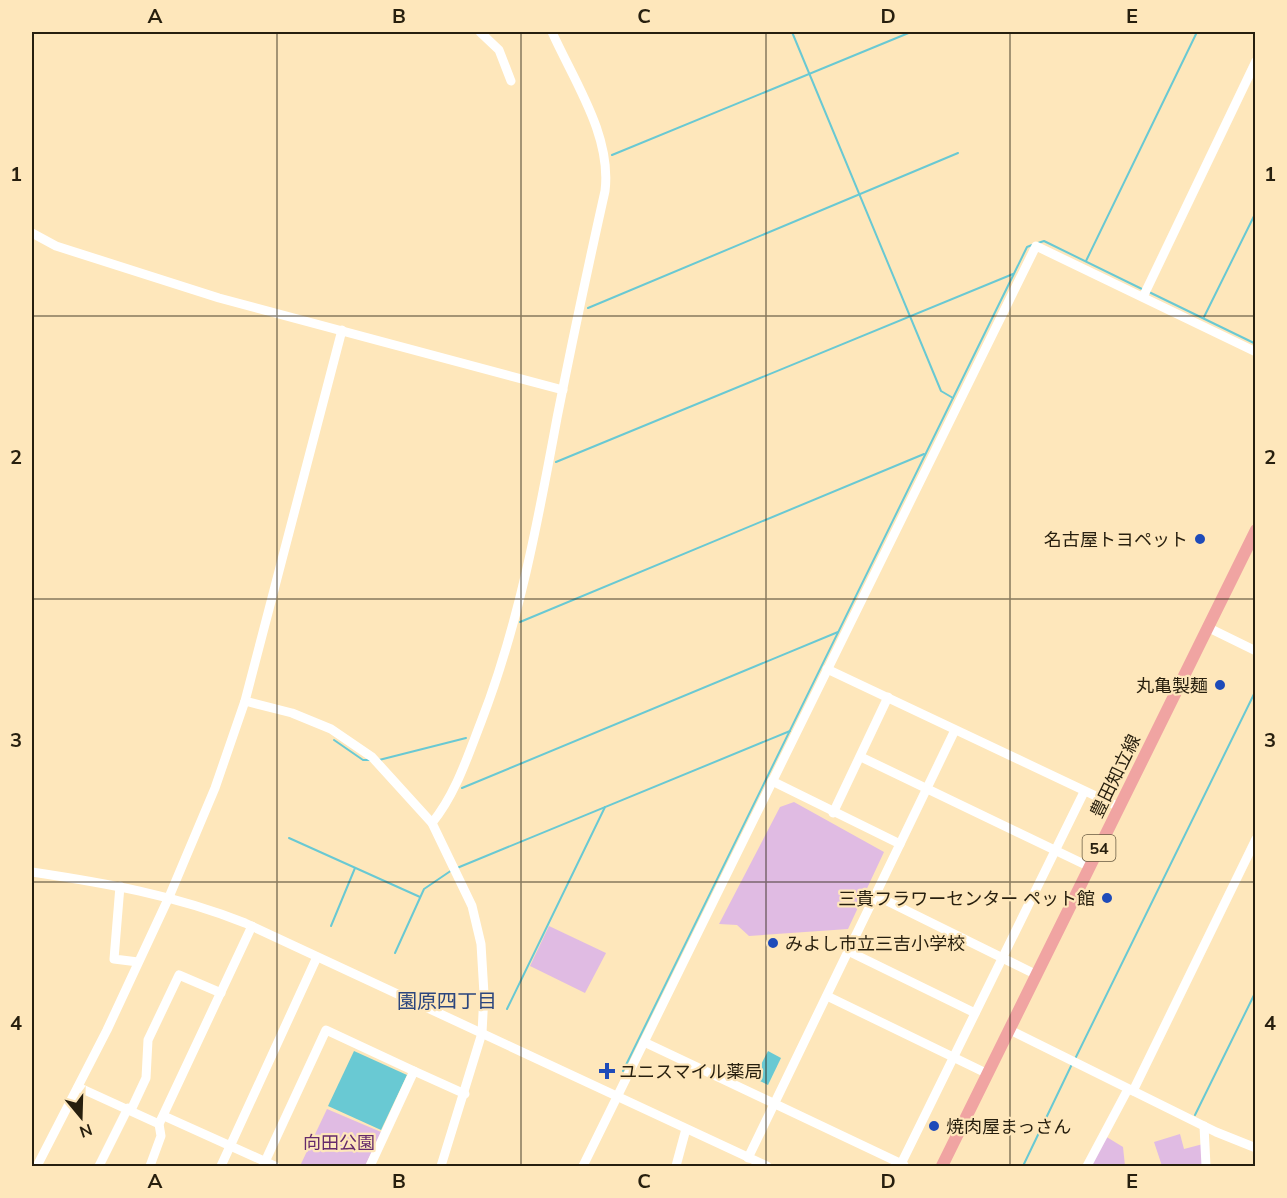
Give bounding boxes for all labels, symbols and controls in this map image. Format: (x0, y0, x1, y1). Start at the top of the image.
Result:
text: A (148, 3, 163, 28)
text: B (392, 3, 406, 28)
text: C (637, 3, 651, 28)
text: D (880, 3, 896, 28)
text: E (1126, 3, 1138, 28)
text: 1 (10, 161, 22, 186)
text: 1 (1264, 161, 1276, 186)
text: 2 (10, 444, 22, 469)
text: 2 (1264, 444, 1276, 469)
place label: 名古屋トヨペット (1044, 528, 1188, 551)
marker: 名古屋トヨペット (1193, 532, 1207, 546)
place label: 丸亀製麺 (1136, 674, 1208, 697)
marker: 丸亀製麺 (1213, 678, 1227, 692)
text: 3 (10, 727, 22, 752)
text: 3 (1264, 727, 1276, 752)
street label: 豊田知立線 (1085, 731, 1145, 821)
road number: 54 (1082, 835, 1116, 861)
place label: 三貴フラワーセンター ペット館 (838, 887, 1095, 910)
marker: 三貴フラワーセンター ペット館 (1100, 891, 1114, 905)
place label: みよし市立三吉小学校 (785, 932, 965, 955)
marker: みよし市立三吉小学校 (766, 936, 780, 950)
district label: 園原四丁目 (397, 988, 497, 1013)
text: 4 (10, 1010, 22, 1035)
text: 4 (1264, 1010, 1276, 1035)
place label: ユニスマイル薬局 (619, 1060, 762, 1083)
marker: ユニスマイル薬局 (600, 1064, 614, 1078)
north arrow (51, 1087, 111, 1147)
place label: 焼肉屋まっさん (946, 1115, 1071, 1138)
marker: 焼肉屋まっさん (927, 1119, 941, 1133)
text: N (77, 1120, 95, 1143)
park label: 向田公園 (303, 1131, 375, 1154)
text: A (148, 1168, 163, 1193)
text: B (392, 1168, 406, 1193)
text: C (637, 1168, 651, 1193)
text: D (880, 1168, 896, 1193)
text: E (1126, 1168, 1138, 1193)

